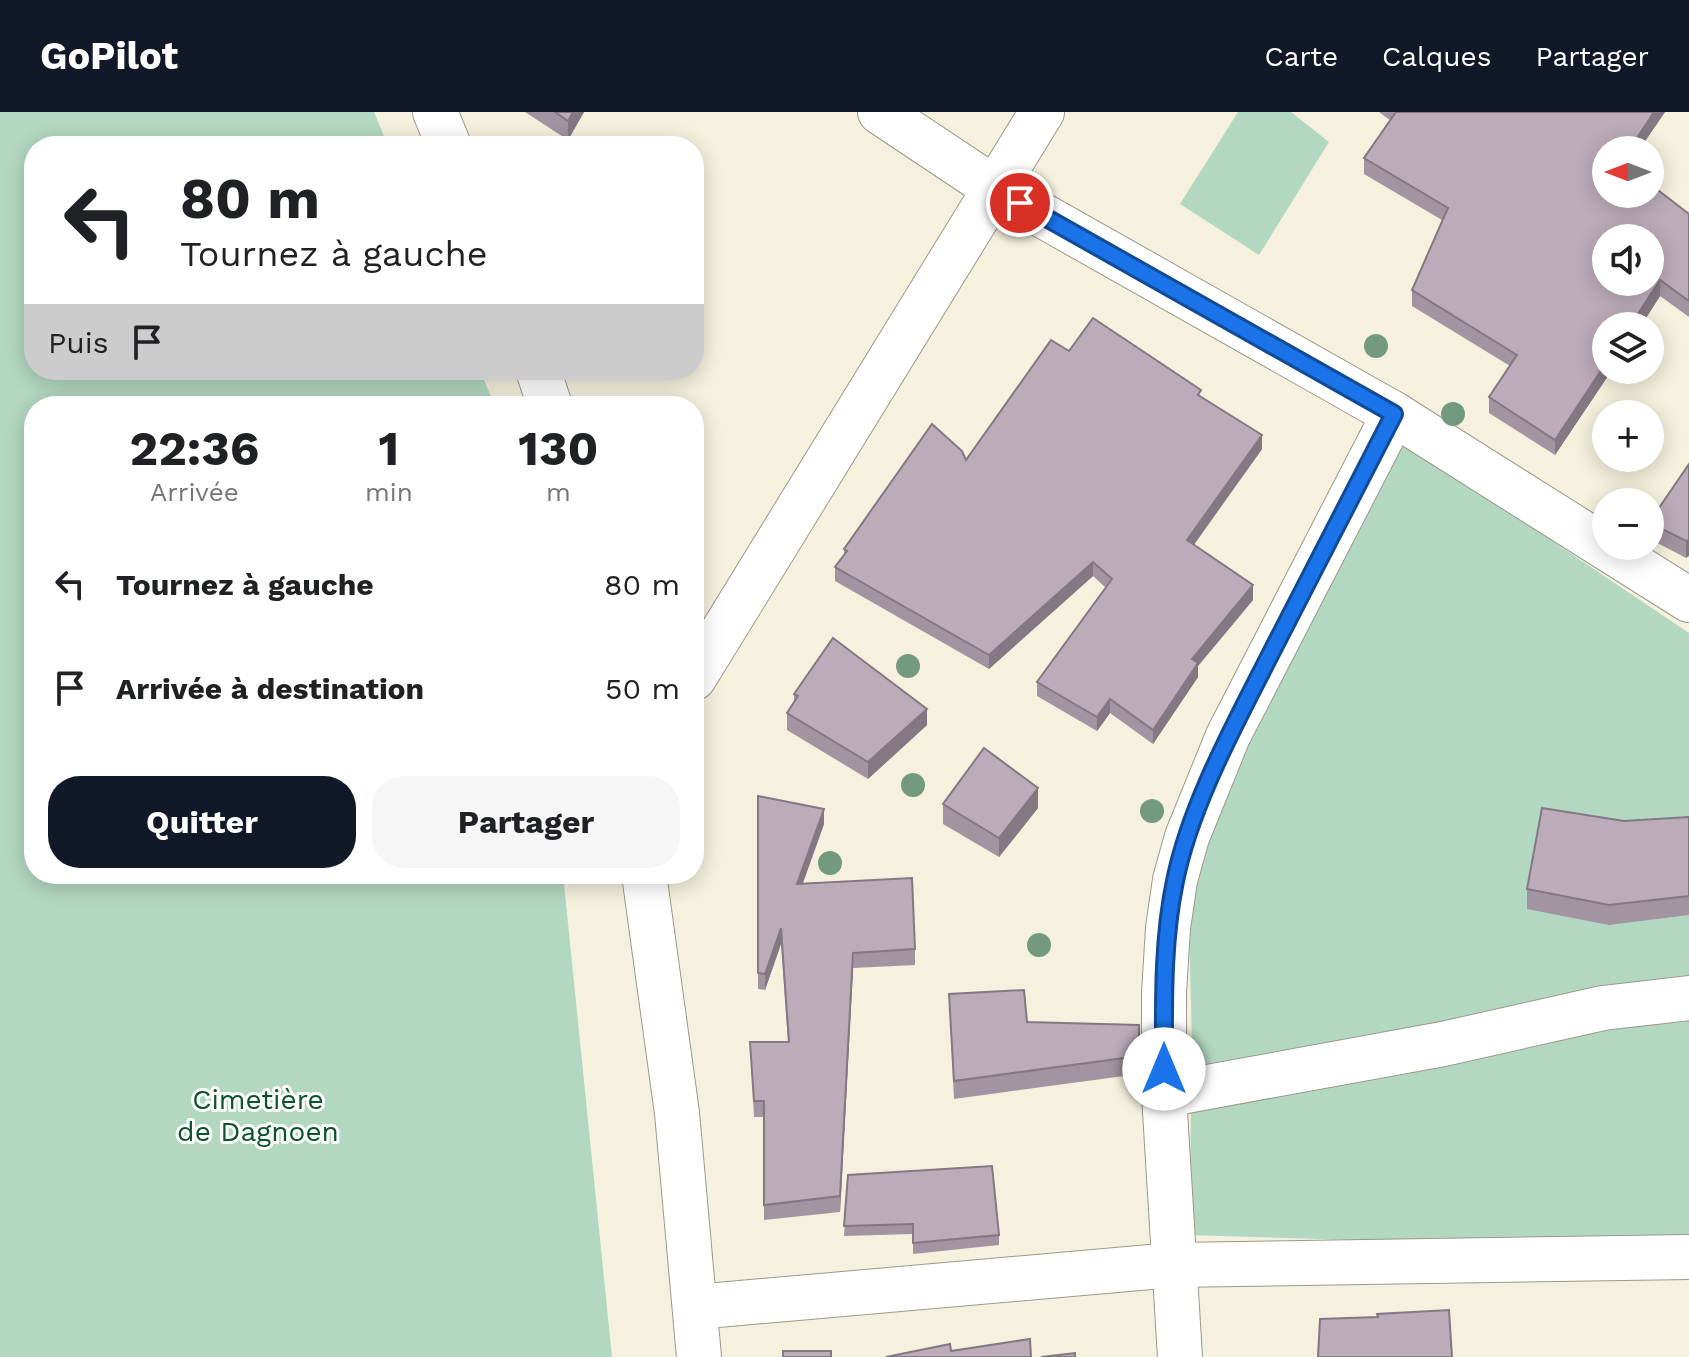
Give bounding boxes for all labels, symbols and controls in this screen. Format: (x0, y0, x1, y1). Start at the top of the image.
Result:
text: GoPilot (40, 34, 178, 78)
text: Carte (1265, 40, 1338, 73)
text: Calques (1382, 40, 1491, 73)
text: Partager (1535, 40, 1649, 73)
north arrow (1592, 136, 1664, 208)
map controls (1592, 136, 1664, 560)
text: 80 m (180, 166, 320, 232)
icon: left (48, 168, 152, 272)
pin (986, 169, 1054, 237)
icon: arrive (998, 181, 1042, 225)
button: sound (1592, 224, 1664, 296)
text: Tournez à gauche (180, 233, 488, 275)
button: layers (1592, 312, 1664, 384)
icon: arrive (125, 320, 169, 364)
text: Puis (48, 325, 109, 360)
button: + (1592, 400, 1664, 472)
text: 22:36 (130, 420, 259, 477)
text: 1 (378, 420, 399, 477)
text: 130 (518, 420, 598, 477)
text: Arrivée (150, 477, 239, 507)
text: min (365, 477, 413, 507)
text: m (546, 477, 571, 507)
button: − (1592, 488, 1664, 560)
icon: left (48, 562, 92, 606)
text: Tournez à gauche (116, 567, 374, 602)
text: 80 m (604, 567, 680, 602)
icon: arrive (48, 666, 92, 710)
text: Arrivée à destination (116, 671, 424, 706)
text: 50 m (605, 671, 680, 706)
button: Quitter (48, 776, 356, 868)
button: Partager (372, 776, 680, 868)
position arrow (1122, 1027, 1206, 1111)
park label: Cimetière de Dagnoen (177, 1083, 339, 1148)

